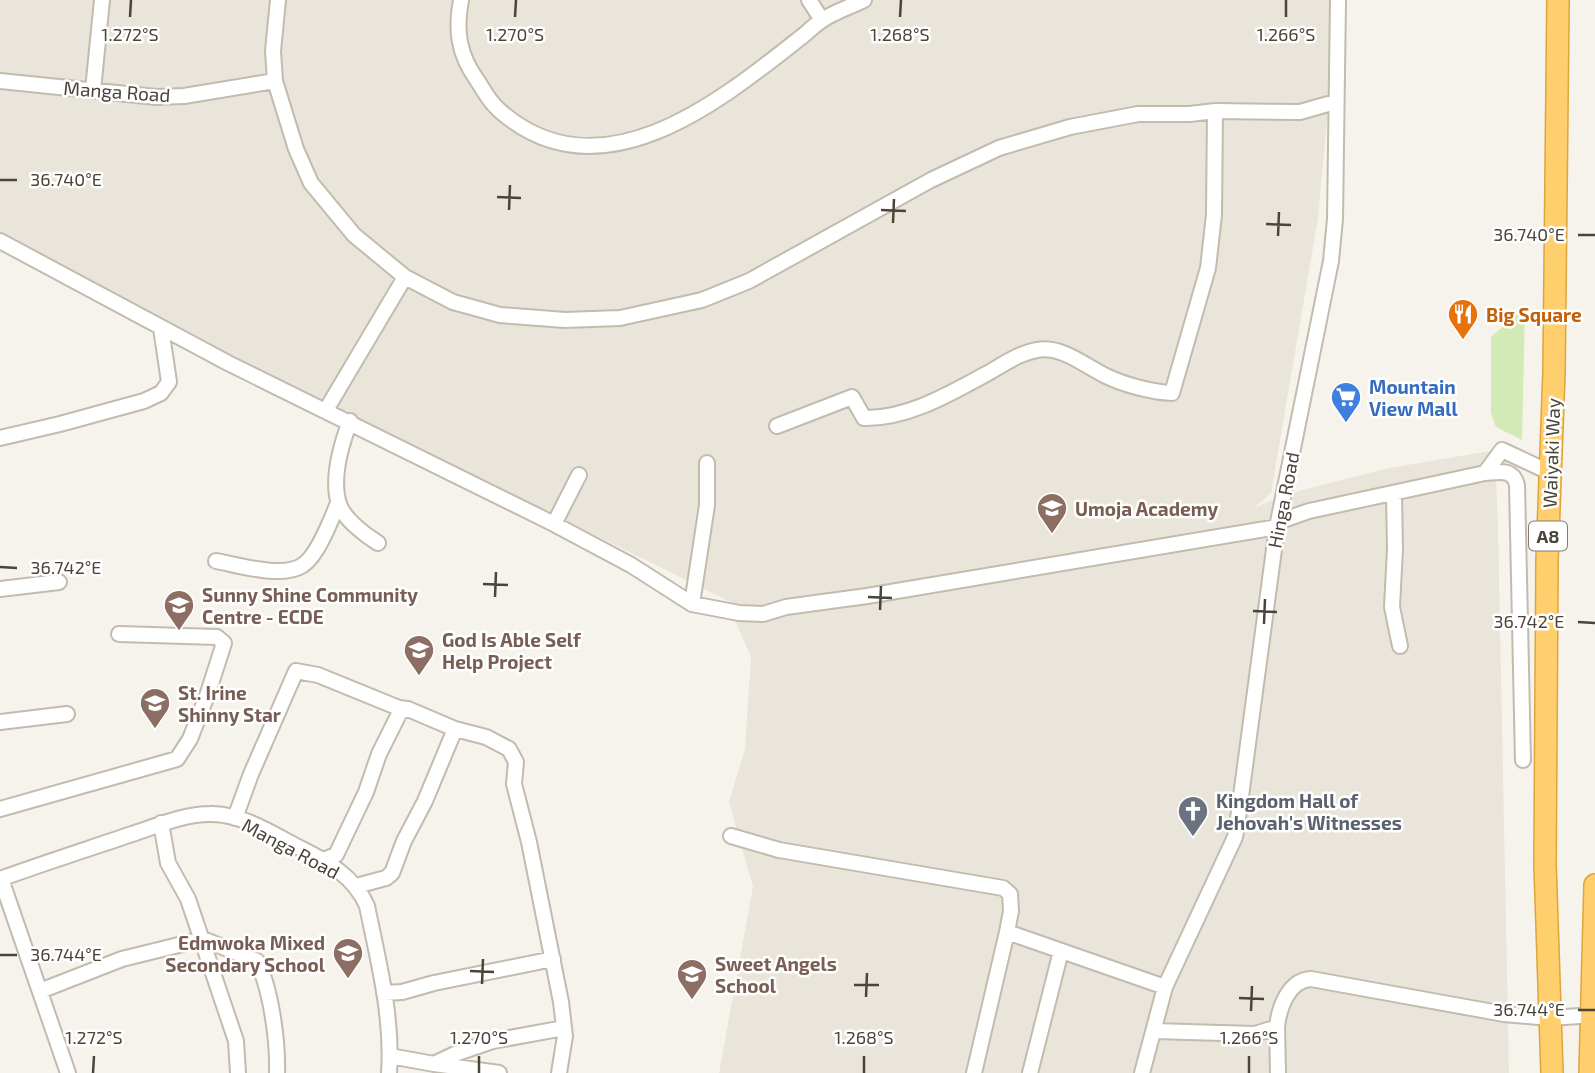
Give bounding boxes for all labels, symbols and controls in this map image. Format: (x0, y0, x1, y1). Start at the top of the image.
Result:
text: 1.272°S (101, 23, 159, 45)
text: 1.270°S (486, 23, 544, 45)
text: 1.268°S (870, 23, 930, 45)
text: 1.266°S (1257, 23, 1315, 45)
street label: Manga Road (63, 76, 171, 106)
text: 36.740°E (30, 168, 102, 190)
text: 36.740°E (1493, 223, 1565, 245)
restaurant icon: Big Square (1446, 297, 1480, 341)
place label: Big Square (1486, 303, 1582, 326)
place label: Mountain View Mall (1369, 375, 1458, 420)
supermarket icon: Mountain View Mall (1329, 380, 1363, 424)
street label: Waiyaki Way (1538, 398, 1564, 508)
street label: Hinga Road (1262, 450, 1304, 550)
school or university icon: Umoja Academy (1035, 491, 1069, 535)
place label: Umoja Academy (1075, 497, 1218, 521)
road number: A8 (1529, 522, 1567, 550)
text: 36.742°E (31, 556, 101, 578)
place label: Sunny Shine Community Centre - ECDE (202, 583, 418, 628)
school or university icon: Sunny Shine Community Centre - ECDE (162, 588, 196, 632)
text: 36.742°E (1494, 610, 1564, 632)
place label: God Is Able Self Help Project (442, 628, 582, 673)
school or university icon: God Is Able Self Help Project (402, 633, 436, 677)
place label: St. Irine Shinny Star (178, 681, 281, 727)
school or university icon: St. Irine Shinny Star (138, 686, 172, 730)
place label: Kingdom Hall of Jehovah's Witnesses (1216, 789, 1402, 834)
church icon: Kingdom Hall of Jehovah's Witnesses (1176, 794, 1210, 838)
street label: Manga Road (238, 813, 344, 883)
place label: Edmwoka Mixed Secondary School (165, 931, 326, 977)
school or university icon: Edmwoka Mixed Secondary School (331, 936, 365, 980)
text: 36.744°E (30, 943, 102, 965)
place label: Sweet Angels School (715, 952, 837, 997)
school or university icon: Sweet Angels School (675, 957, 709, 1001)
text: 36.744°E (1493, 998, 1565, 1020)
text: 1.272°S (65, 1026, 123, 1048)
text: 1.270°S (450, 1026, 508, 1048)
text: 1.268°S (834, 1026, 894, 1048)
text: 1.266°S (1220, 1026, 1278, 1048)

